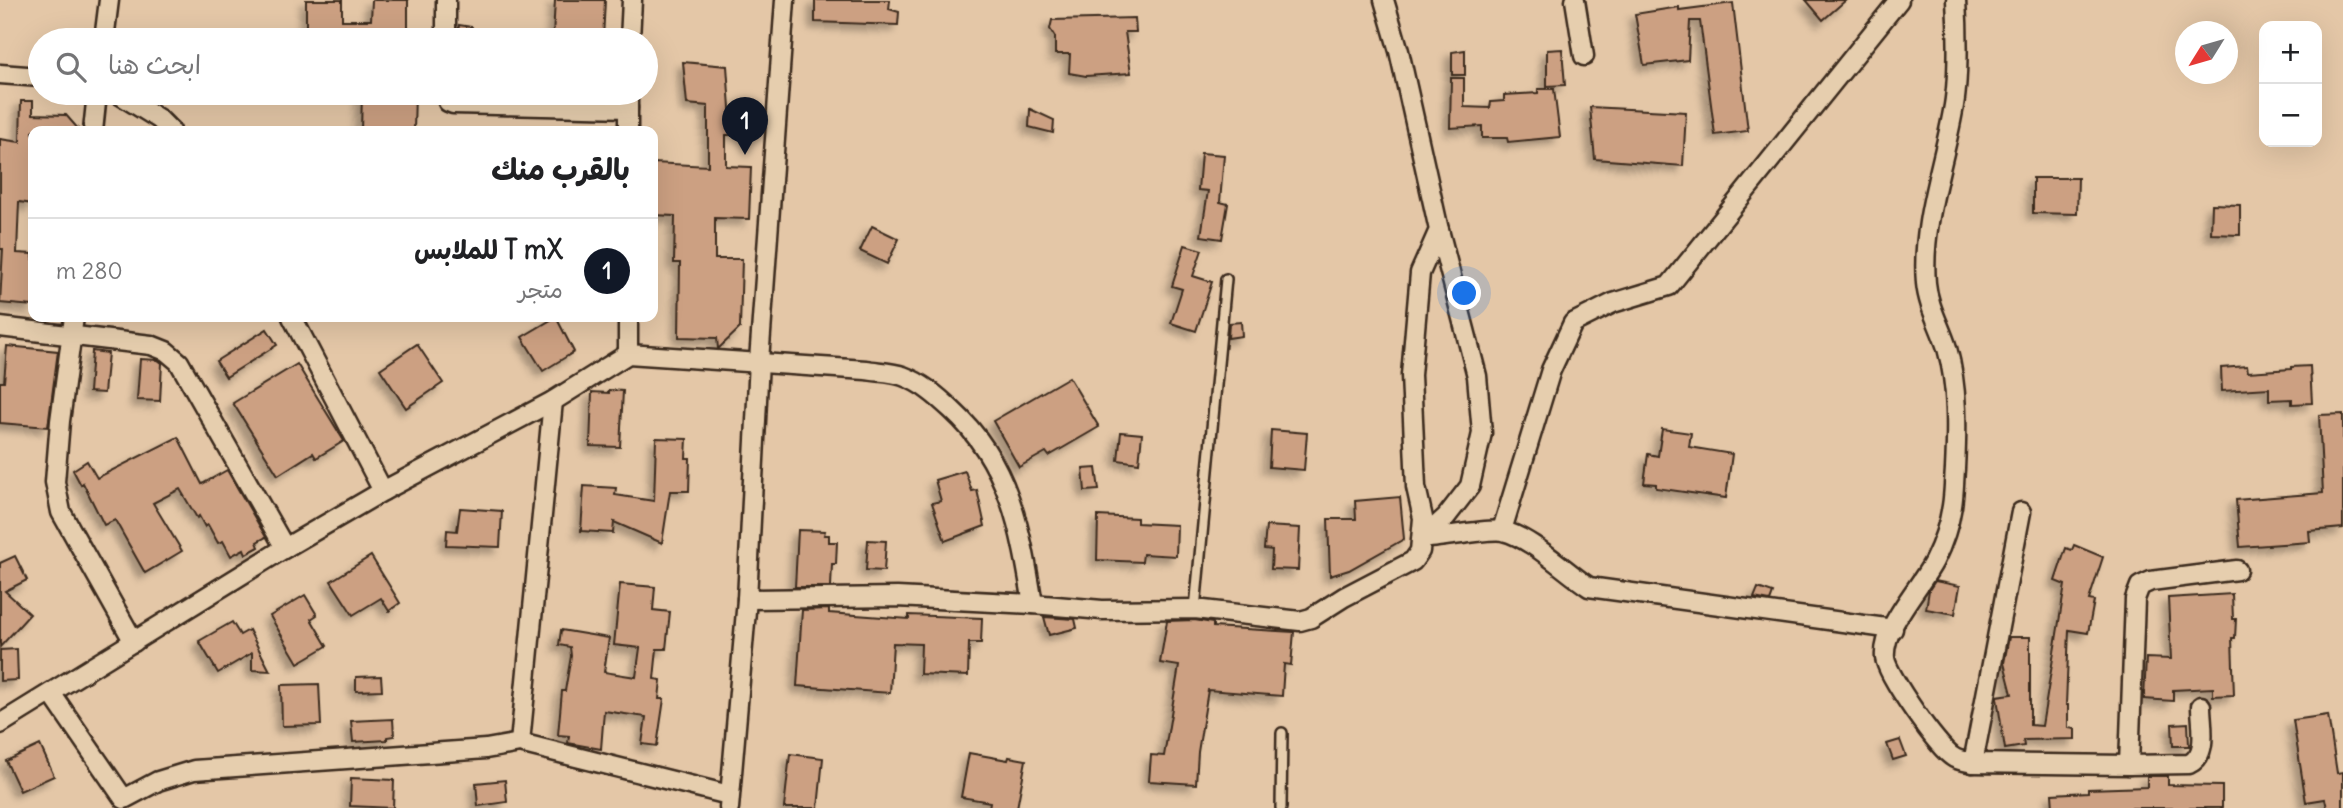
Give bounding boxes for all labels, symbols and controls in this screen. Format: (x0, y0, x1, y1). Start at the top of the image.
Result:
north arrow (2175, 21, 2238, 84)
map controls (2259, 21, 2322, 147)
button: + (2259, 21, 2322, 84)
search box (28, 28, 658, 105)
icon: search (52, 48, 90, 86)
text: ابحث هنا (108, 48, 201, 81)
button: − (2259, 84, 2322, 147)
pin: 1 (722, 97, 768, 155)
text: بالقرب منك (491, 150, 630, 188)
text: T mX للملابس (414, 233, 563, 266)
text: 280 m (56, 256, 123, 285)
text: 1 (602, 256, 612, 285)
text: متجر (518, 275, 563, 304)
your location (1447, 276, 1481, 310)

